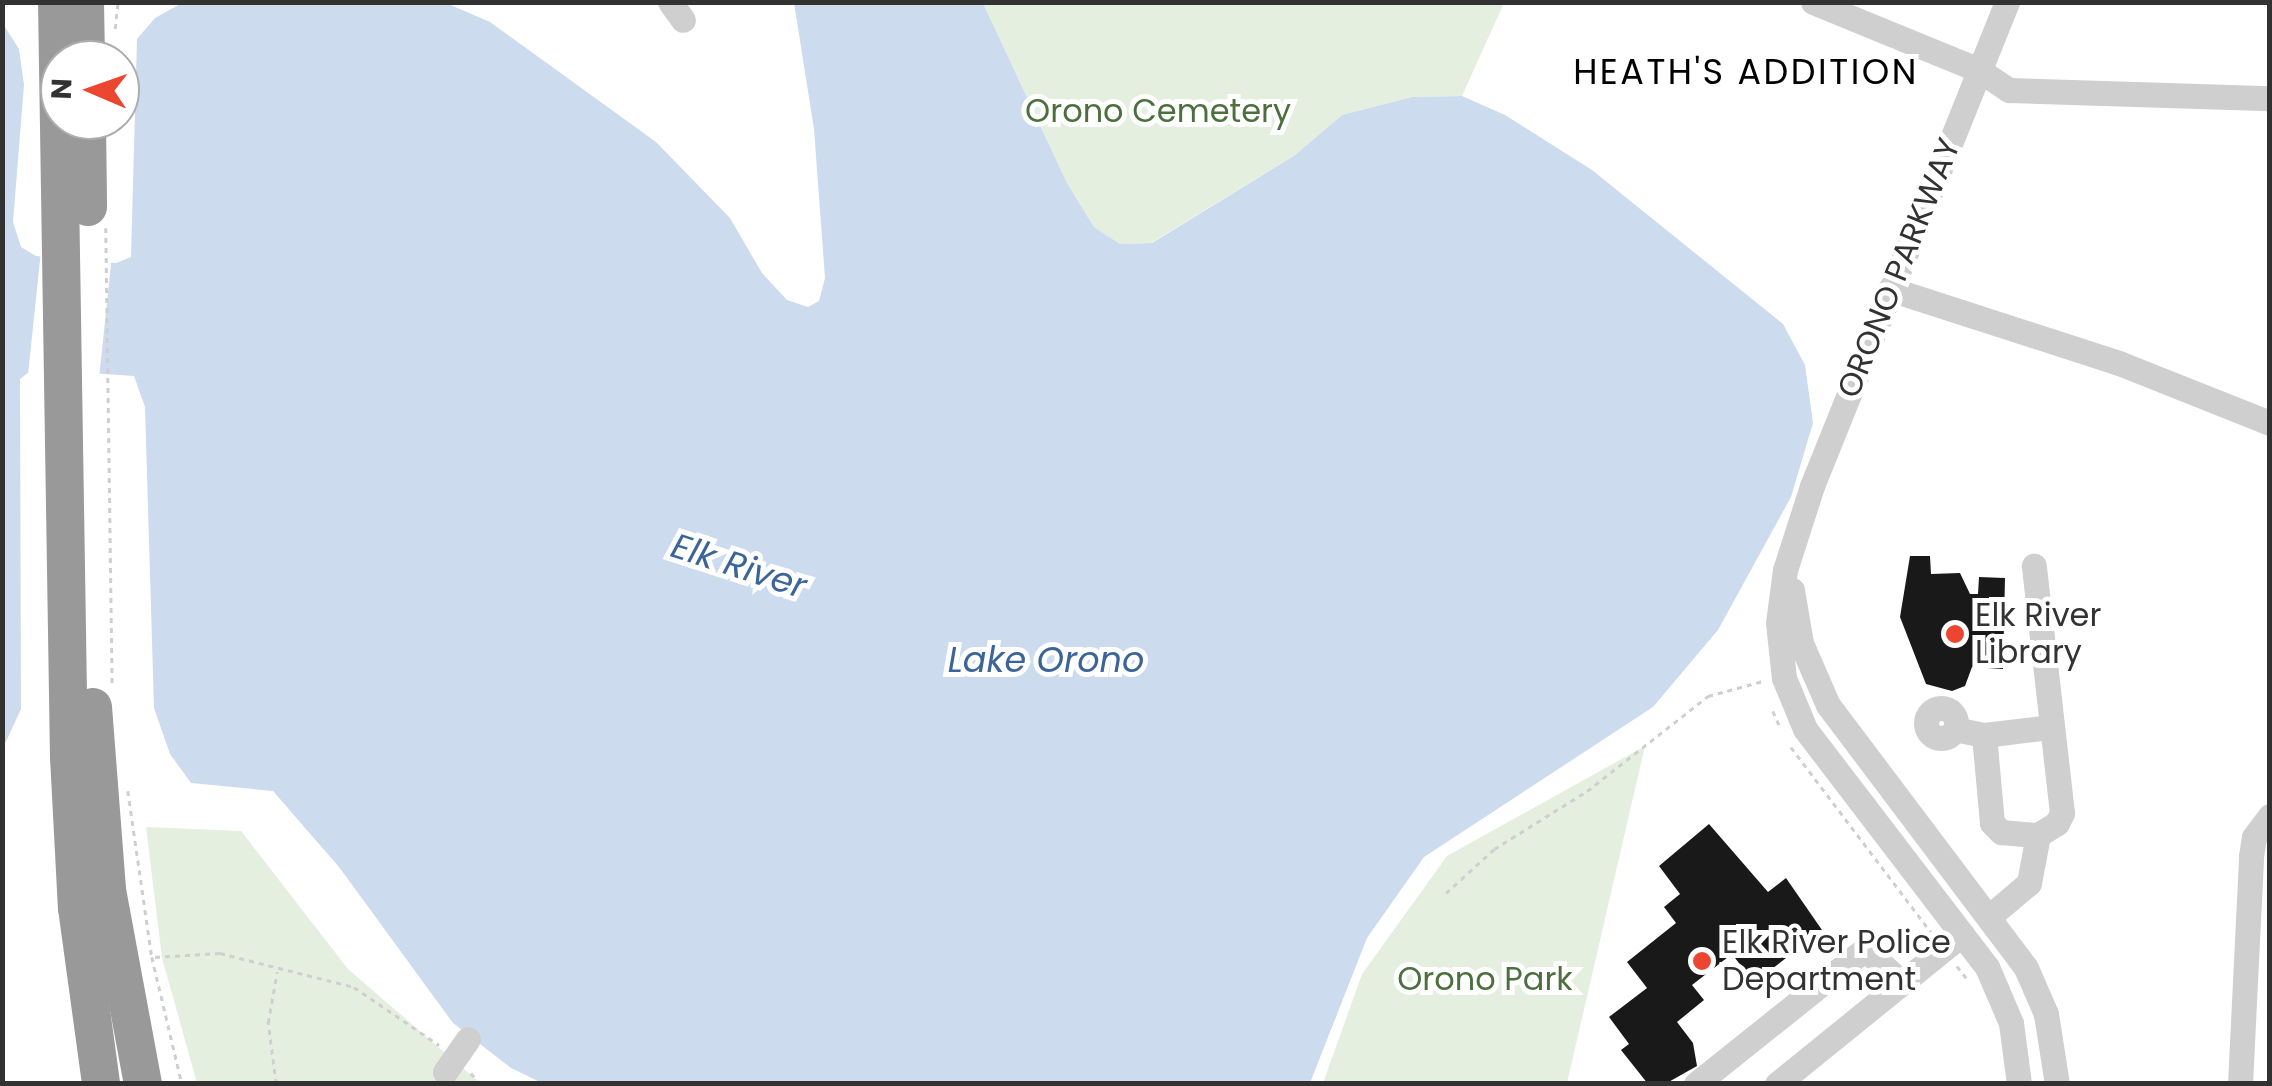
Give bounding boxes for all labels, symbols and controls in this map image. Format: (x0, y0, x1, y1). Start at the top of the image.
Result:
north arrow (40, 40, 140, 140)
district label: HEATH'S ADDITION (1573, 51, 1919, 93)
text: N (42, 78, 81, 100)
park label: Orono Cemetery (1025, 92, 1291, 130)
street label: ORONO PARKWAY (1829, 133, 1969, 403)
water label: Elk River (666, 525, 812, 607)
place label: Elk River Library (1975, 597, 2101, 672)
marker: Elk River Library (1944, 623, 1966, 645)
water label: Lake Orono (948, 639, 1144, 681)
place label: Elk River Police Department (1722, 924, 1951, 999)
marker: Elk River Police Department (1691, 950, 1713, 972)
park label: Orono Park (1397, 960, 1573, 998)

